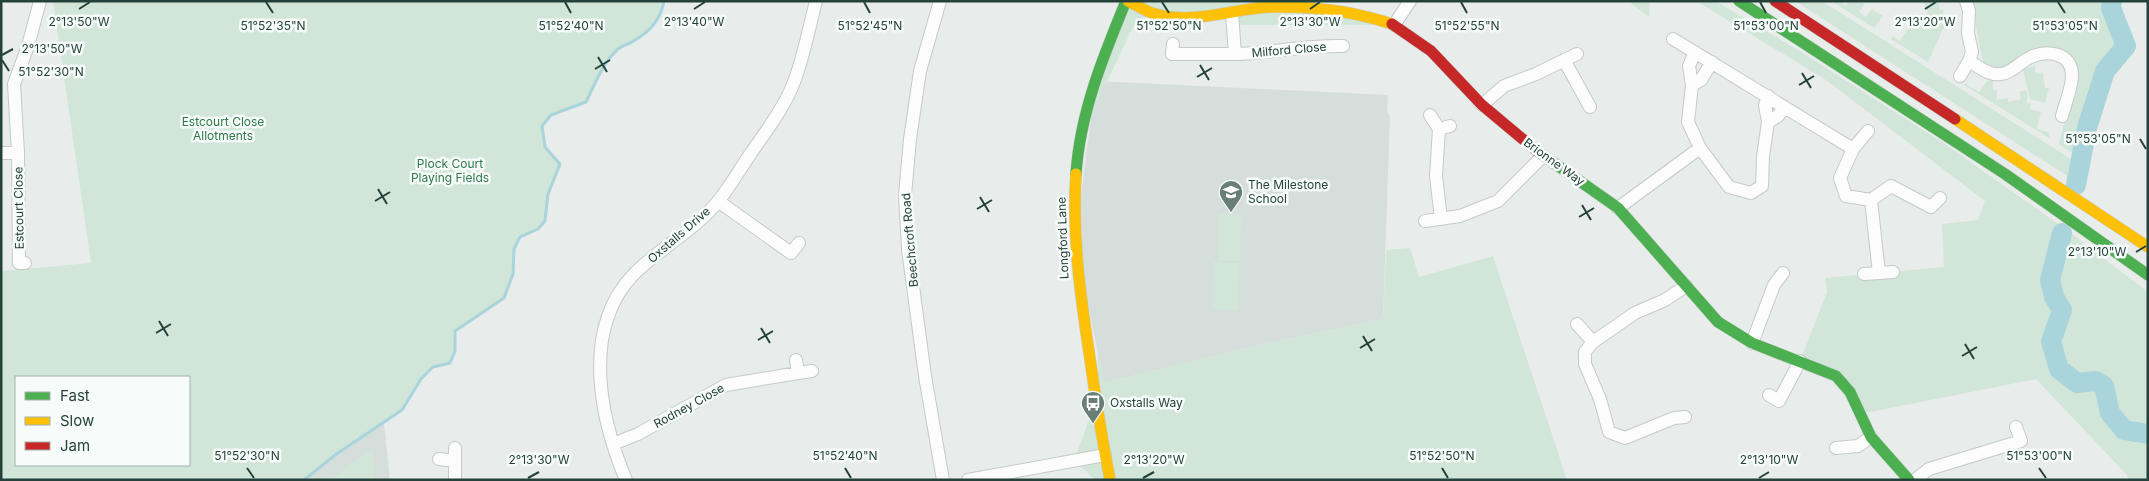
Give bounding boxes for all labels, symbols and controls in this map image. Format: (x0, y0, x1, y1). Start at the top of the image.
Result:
text: 2°13'50"W (49, 14, 110, 29)
text: 2°13'40"W (664, 14, 725, 29)
text: 2°13'30"W (1279, 14, 1341, 29)
text: 2°13'20"W (1895, 14, 1956, 29)
text: 51°52'35"N (240, 18, 306, 33)
text: 51°52'40"N (538, 18, 604, 33)
text: 51°52'45"N (838, 18, 902, 33)
text: 51°52'50"N (1136, 18, 1202, 33)
text: 51°52'55"N (1434, 18, 1500, 33)
text: 51°53'00"N (1733, 18, 1799, 33)
text: 51°53'05"N (2032, 18, 2098, 33)
street label: Milford Close (1251, 39, 1327, 60)
text: 2°13'50"W (22, 41, 83, 56)
text: 51°52'30"N (18, 64, 84, 79)
park label: Estcourt Close Allotments (182, 114, 264, 143)
text: 51°53'05"N (2065, 131, 2131, 146)
street label: Brionne Way (1521, 134, 1588, 189)
park label: Plock Court Playing Fields (411, 156, 489, 185)
street label: Estcourt Close (10, 167, 27, 249)
place label: The Milestone School (1248, 177, 1328, 206)
school or university icon: The Milestone School (1218, 179, 1244, 213)
street label: Beechcroft Road (898, 192, 921, 288)
street label: Longford Lane (1054, 197, 1071, 279)
street label: Oxstalls Drive (644, 203, 713, 266)
text: 2°13'10"W (2068, 244, 2126, 259)
legend (15, 376, 190, 466)
street label: Rodney Close (651, 380, 727, 431)
text: Fast (60, 386, 90, 405)
bus stop icon: Oxstalls Way (1080, 390, 1106, 424)
place label: Oxstalls Way (1110, 395, 1183, 410)
text: Slow (60, 411, 94, 430)
text: Jam (60, 436, 90, 455)
text: 51°52'30"N (214, 448, 280, 463)
text: 51°52'40"N (812, 448, 878, 463)
text: 51°52'50"N (1409, 448, 1475, 463)
text: 51°53'00"N (2006, 448, 2072, 463)
text: 2°13'30"W (508, 452, 570, 467)
text: 2°13'20"W (1124, 452, 1185, 467)
text: 2°13'10"W (1740, 452, 1798, 467)

